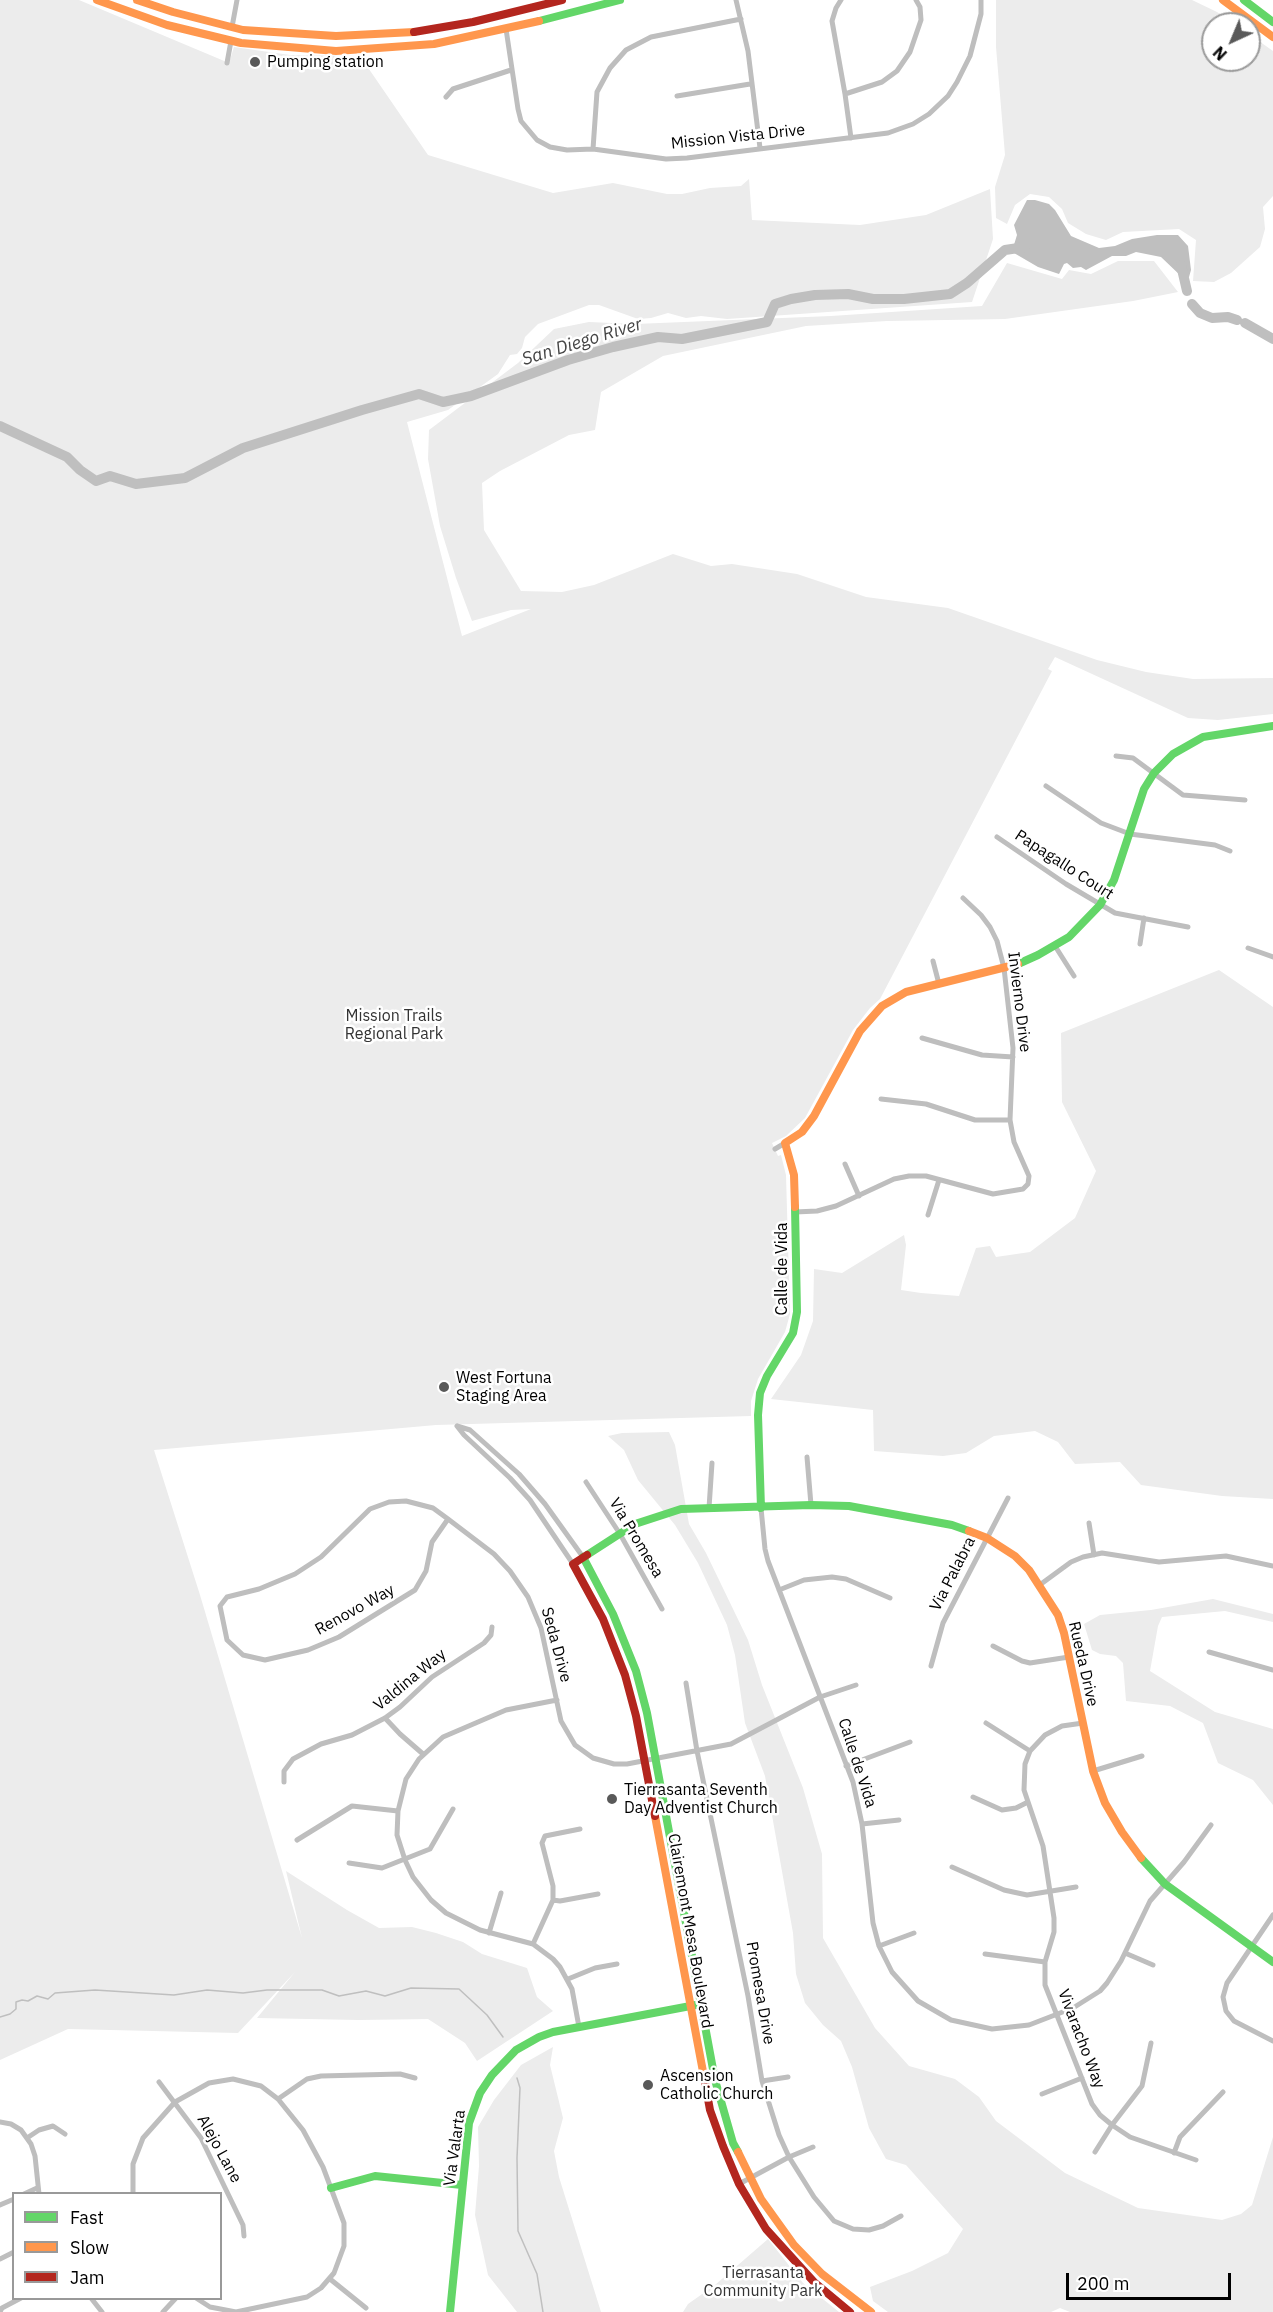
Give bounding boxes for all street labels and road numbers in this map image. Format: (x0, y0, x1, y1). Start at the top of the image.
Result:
street label: Mission Vista Drive (670, 120, 806, 154)
street label: Papagallo Court (1011, 826, 1117, 904)
street label: Invierno Drive (1003, 951, 1035, 1053)
street label: Calle de Vida (772, 1222, 792, 1316)
street label: Via Promesa (605, 1495, 667, 1581)
street label: Via Palabra (926, 1534, 980, 1614)
street label: Renovo Way (312, 1580, 398, 1640)
street label: Seda Drive (537, 1605, 575, 1685)
street label: Rueda Drive (1064, 1620, 1102, 1708)
street label: Valdina Way (370, 1645, 450, 1715)
street label: Calle de Vida (833, 1716, 881, 1810)
street label: Clairemont Mesa Boulevard (663, 1832, 717, 2030)
street label: Promesa Drive (741, 1940, 779, 2046)
street label: Vivaracho Way (1053, 1987, 1109, 2091)
street label: Via Valarta (440, 2109, 470, 2187)
street label: Alejo Lane (193, 2112, 245, 2186)

